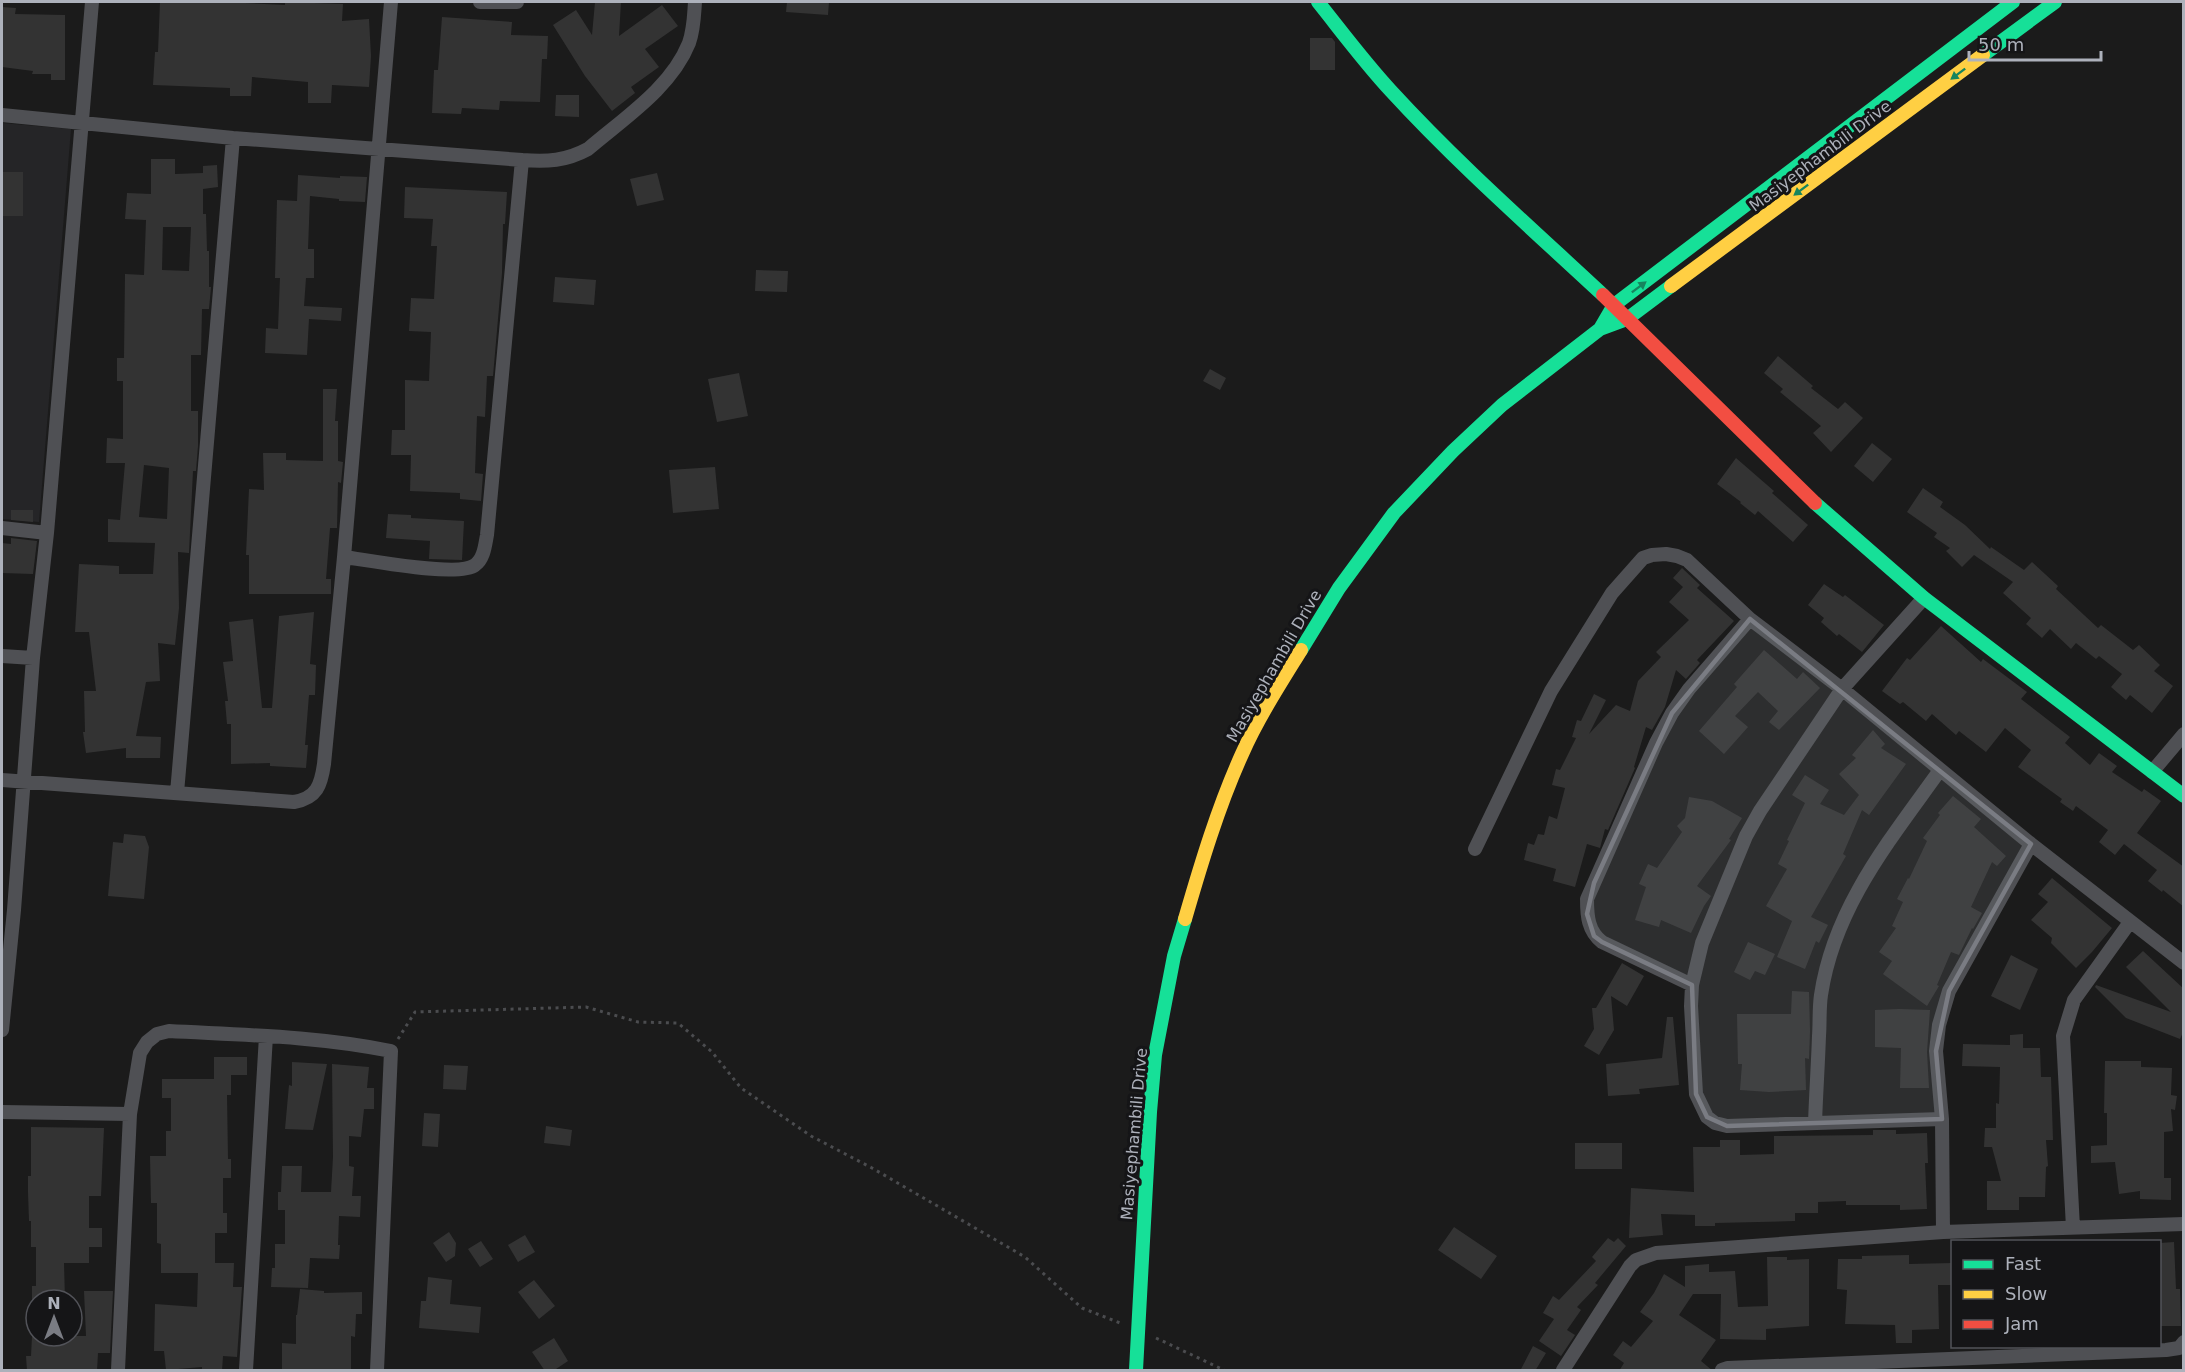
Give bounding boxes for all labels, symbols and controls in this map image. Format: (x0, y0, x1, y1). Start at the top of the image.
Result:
scale bar (1969, 24, 2101, 62)
text: 50 m (1978, 34, 2024, 55)
one-way arrow (1950, 68, 1966, 80)
street label: Masiyephambili Drive (1745, 96, 1895, 216)
one-way arrow (1794, 184, 1810, 196)
one-way arrow (1631, 281, 1646, 293)
street label: Masiyephambili Drive (1223, 587, 1325, 745)
street label: Masiyephambili Drive (1117, 1047, 1151, 1221)
legend (1951, 1240, 2161, 1348)
text: Fast (2005, 1253, 2041, 1274)
text: Slow (2005, 1283, 2047, 1304)
north arrow (24, 1288, 84, 1348)
text: N (47, 1294, 61, 1313)
text: Jam (2004, 1313, 2039, 1334)

